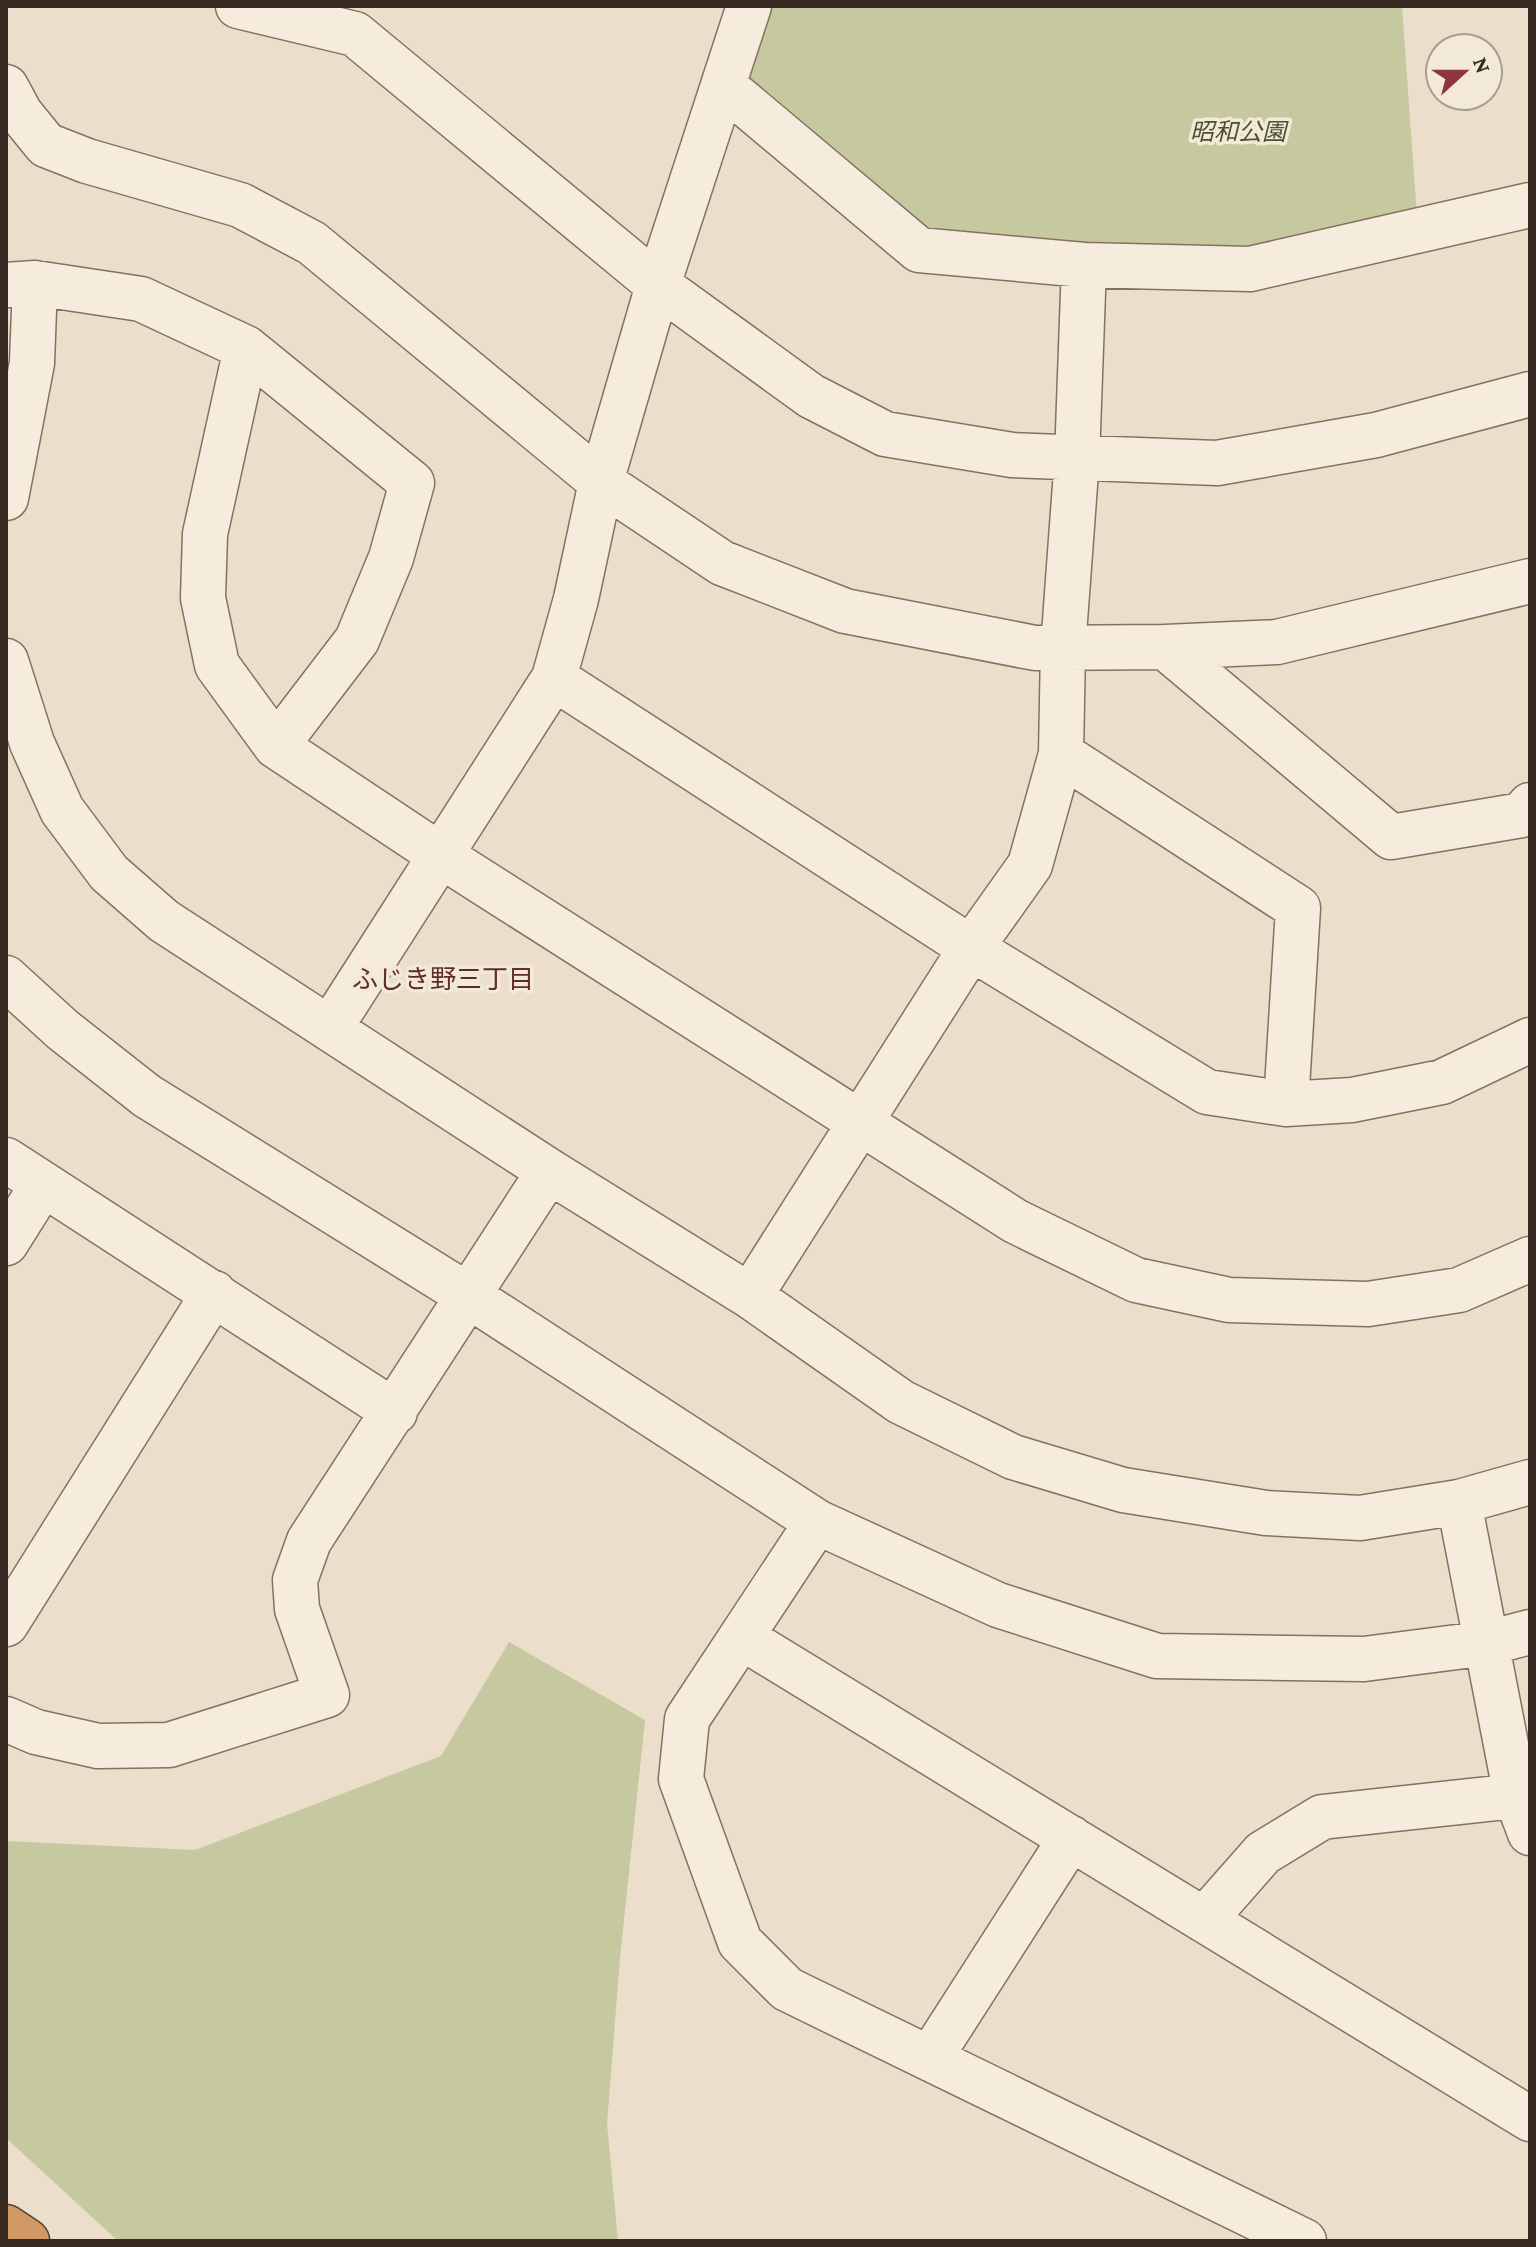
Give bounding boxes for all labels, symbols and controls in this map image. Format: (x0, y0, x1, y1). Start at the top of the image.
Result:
north arrow (1424, 32, 1504, 112)
text: N (1468, 54, 1497, 76)
park label: 昭和公園 (1190, 118, 1289, 145)
district label: ふじき野三丁目 (352, 965, 534, 994)

